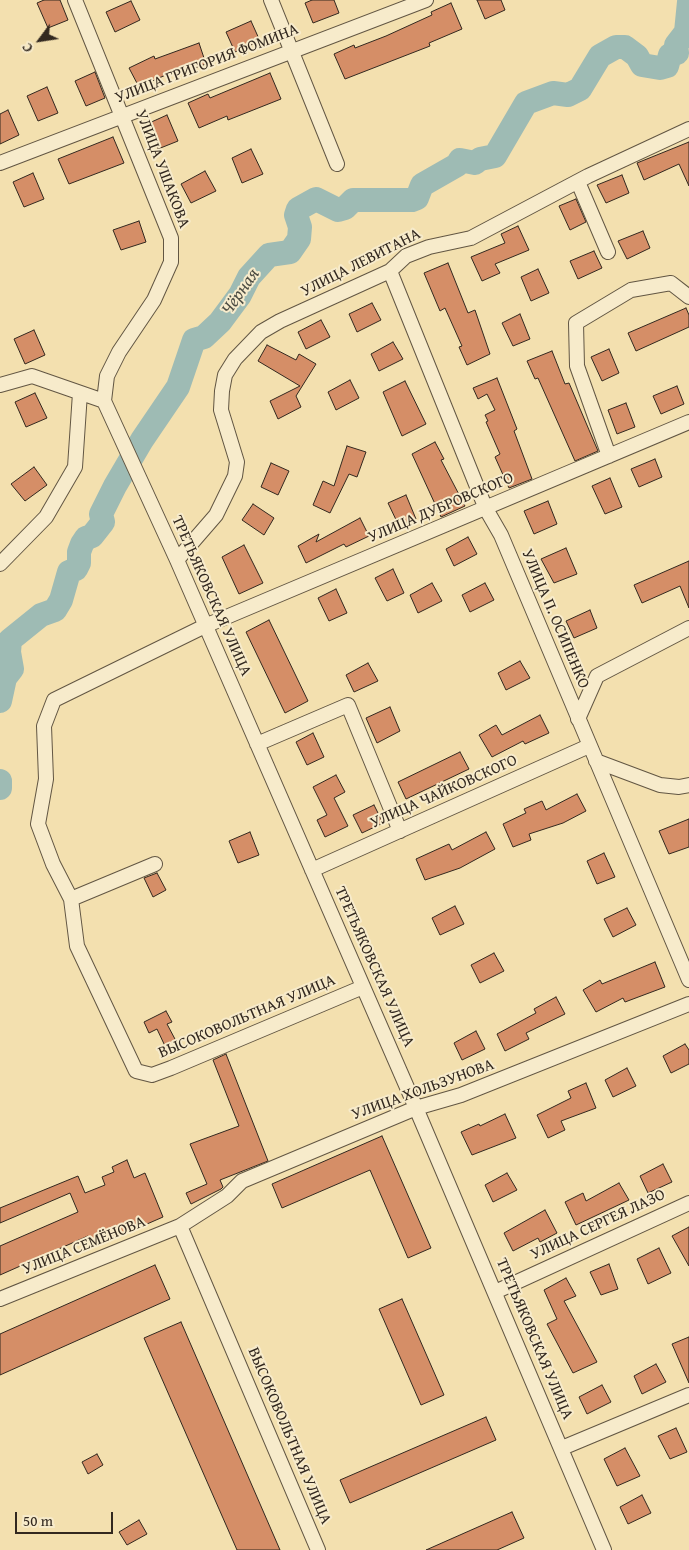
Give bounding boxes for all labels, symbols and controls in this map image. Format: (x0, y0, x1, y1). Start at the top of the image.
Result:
north arrow (15, 15, 65, 65)
street label: УЛИЦА ГРИГОРИЯ ФОМИНА (113, 20, 301, 108)
text: С (17, 39, 38, 56)
street label: УЛИЦА УШАКОВА (131, 107, 193, 231)
street label: УЛИЦА ЛЕВИТАНА (298, 225, 424, 301)
water label: Чёрная (217, 264, 265, 320)
street label: УЛИЦА ДУБРОВСКОГО (365, 469, 517, 547)
street label: ТРЕТЬЯКОВСКАЯ УЛИЦА (167, 513, 255, 679)
street label: УЛИЦА П. ОСИПЕНКО (517, 546, 593, 692)
street label: УЛИЦА ЧАЙКОВСКОГО (368, 751, 520, 833)
street label: ТРЕТЬЯКОВСКАЯ УЛИЦА (330, 884, 418, 1050)
street label: ВЫСОКОВОЛЬТНАЯ УЛИЦА (156, 971, 338, 1063)
street label: УЛИЦА ХОЛЬЗУНОВА (349, 1055, 497, 1125)
street label: УЛИЦА СЕРГЕЯ ЛАЗО (528, 1185, 668, 1265)
street label: УЛИЦА СЕМЁНОВА (20, 1213, 148, 1279)
street label: ТРЕТЬЯКОВСКАЯ УЛИЦА (491, 1255, 577, 1423)
street label: ВЫСОКОВОЛЬТНАЯ УЛИЦА (243, 1345, 335, 1527)
scale bar (18, 1502, 115, 1534)
text: 50 m (23, 1510, 53, 1531)

